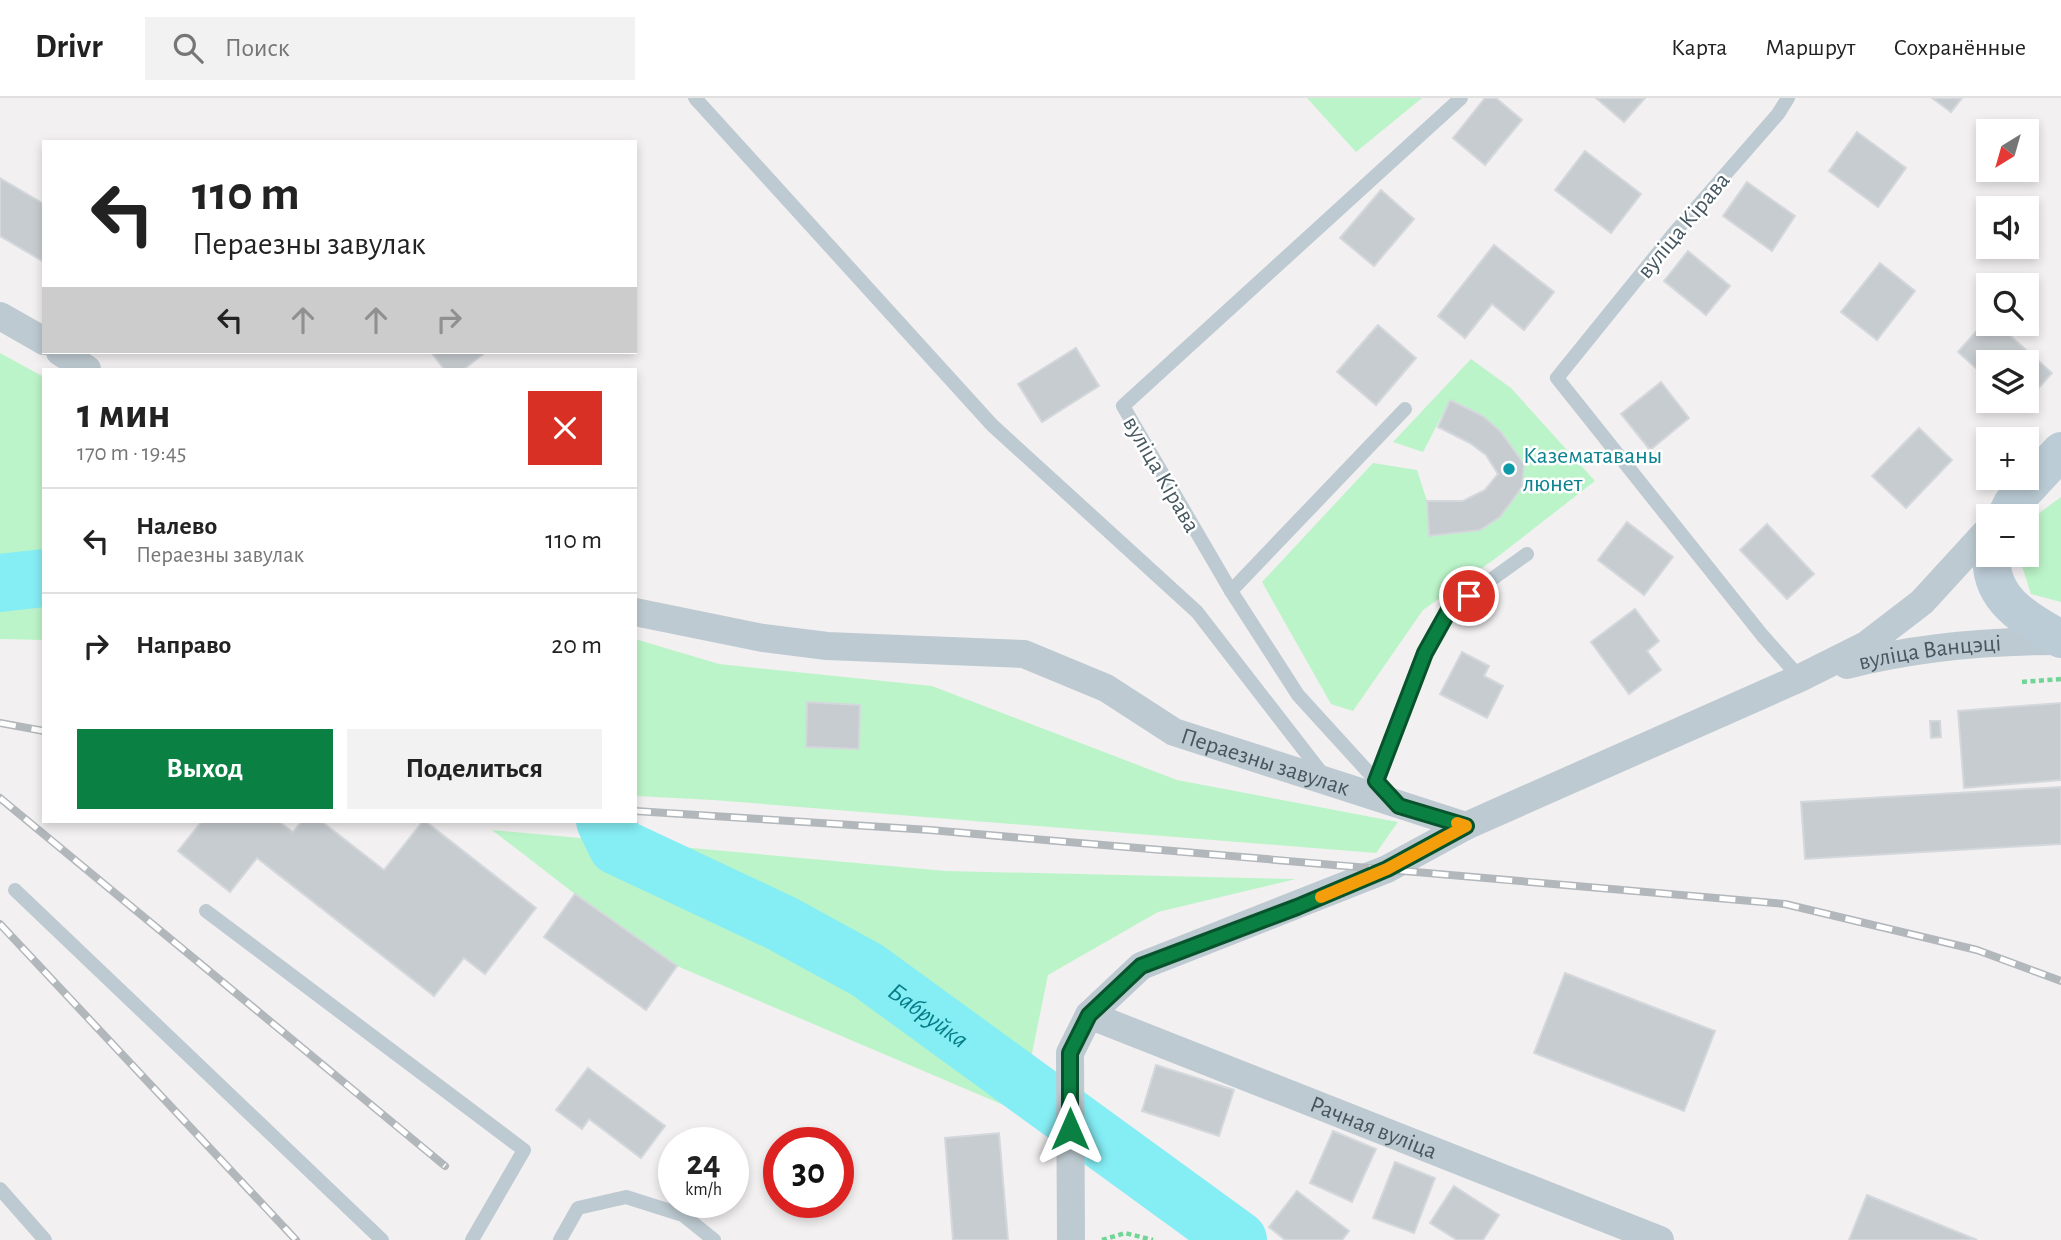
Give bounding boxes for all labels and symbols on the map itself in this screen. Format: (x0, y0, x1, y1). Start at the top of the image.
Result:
north arrow (1976, 119, 2039, 182)
street label: вуліца Кірава (1633, 168, 1735, 283)
street label: вуліца Кірава (1118, 412, 1204, 537)
place label: Казематаваны люнет (1523, 444, 1662, 496)
marker: Казематаваны люнет (1501, 461, 1517, 477)
pin (1439, 566, 1499, 626)
street label: вуліца Ванцэці (1856, 632, 2002, 675)
street label: Пераезны завулак (1178, 724, 1352, 801)
water label: Бабруйка (883, 978, 973, 1053)
position arrow (1033, 1092, 1107, 1166)
street label: Рачная вуліца (1307, 1092, 1440, 1164)
speed limit sign: 30 (763, 1127, 854, 1218)

